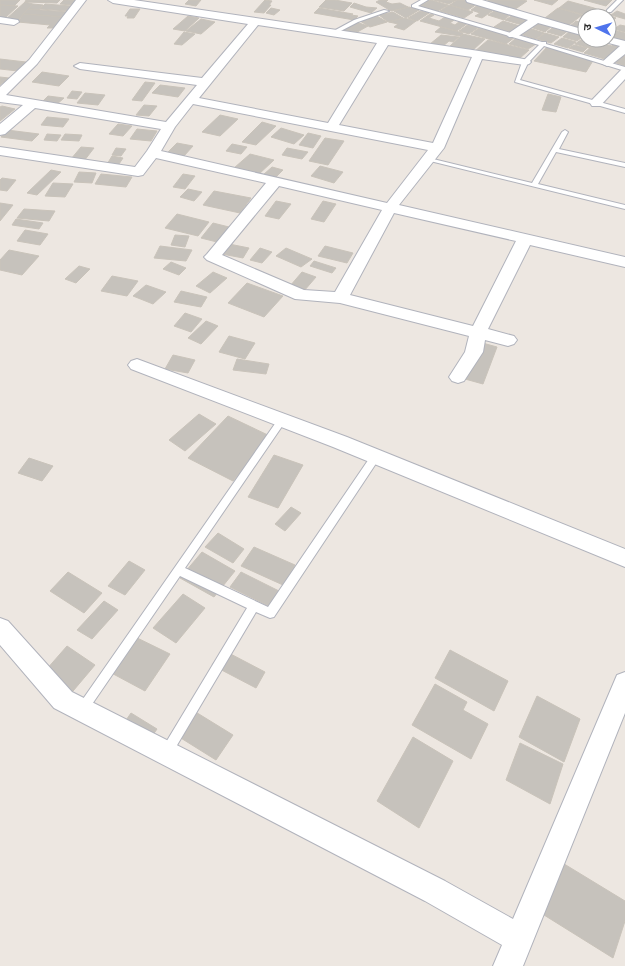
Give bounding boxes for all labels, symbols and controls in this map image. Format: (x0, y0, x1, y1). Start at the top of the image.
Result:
north arrow (577, 8, 617, 48)
text: उ (580, 23, 594, 31)

